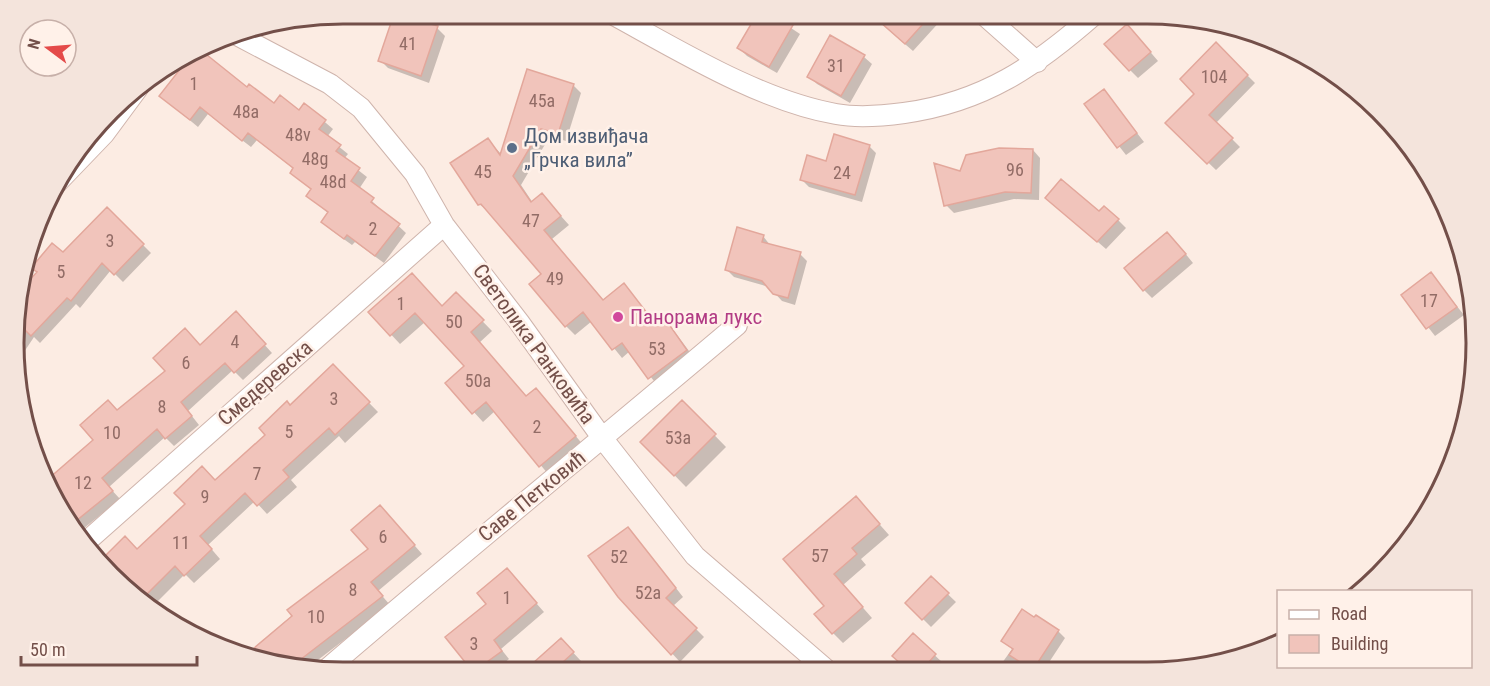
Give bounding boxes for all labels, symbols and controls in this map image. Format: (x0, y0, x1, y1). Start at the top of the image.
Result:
north arrow (18, 18, 78, 78)
house number: 41 (399, 33, 417, 54)
text: N (24, 37, 45, 51)
house number: 31 (827, 55, 845, 76)
house number: 104 (1201, 66, 1227, 87)
house number: 1 (190, 73, 198, 94)
house number: 45a (529, 90, 555, 111)
house number: 48a (233, 101, 259, 122)
house number: 48v (285, 124, 311, 145)
place label: Дом извиђача „Грчка вила” (524, 124, 648, 172)
marker: Дом извиђача „Грчка вила” (505, 141, 519, 155)
house number: 48g (302, 148, 328, 169)
house number: 96 (1006, 159, 1024, 180)
house number: 45 (474, 161, 492, 182)
house number: 24 (833, 162, 851, 183)
house number: 48d (320, 171, 346, 192)
house number: 47 (522, 210, 540, 231)
house number: 2 (369, 218, 378, 239)
house number: 3 (106, 230, 114, 251)
street label: Светолика Ранковића (468, 259, 600, 429)
house number: 5 (57, 261, 66, 282)
house number: 49 (546, 268, 564, 289)
house number: 17 (1420, 290, 1438, 311)
house number: 1 (397, 293, 405, 314)
place label: Панорама лукс (630, 305, 762, 329)
marker: Панорама лукс (611, 310, 625, 324)
house number: 50 (445, 311, 463, 332)
house number: 4 (231, 331, 240, 352)
street label: Смедеревска (213, 336, 317, 430)
house number: 53 (648, 338, 666, 359)
house number: 6 (182, 352, 190, 373)
house number: 50a (465, 370, 491, 391)
house number: 3 (330, 388, 338, 409)
house number: 8 (158, 396, 166, 417)
house number: 2 (533, 416, 542, 437)
house number: 5 (285, 421, 294, 442)
house number: 10 (103, 422, 121, 443)
house number: 53a (665, 427, 691, 448)
street label: Саве Петковић (474, 445, 590, 547)
house number: 7 (253, 463, 262, 484)
house number: 12 (74, 472, 92, 493)
house number: 9 (201, 486, 209, 507)
house number: 6 (379, 526, 387, 547)
house number: 11 (172, 532, 190, 553)
house number: 57 (811, 545, 829, 566)
house number: 52 (610, 546, 628, 567)
house number: 8 (349, 579, 357, 600)
house number: 52a (635, 582, 661, 603)
house number: 1 (503, 587, 511, 608)
legend (1277, 590, 1472, 668)
text: Road (1331, 603, 1367, 624)
house number: 10 (307, 606, 325, 627)
scale bar (21, 629, 196, 667)
house number: 3 (470, 633, 478, 654)
text: Building (1331, 633, 1388, 654)
text: 50 m (30, 639, 65, 660)

